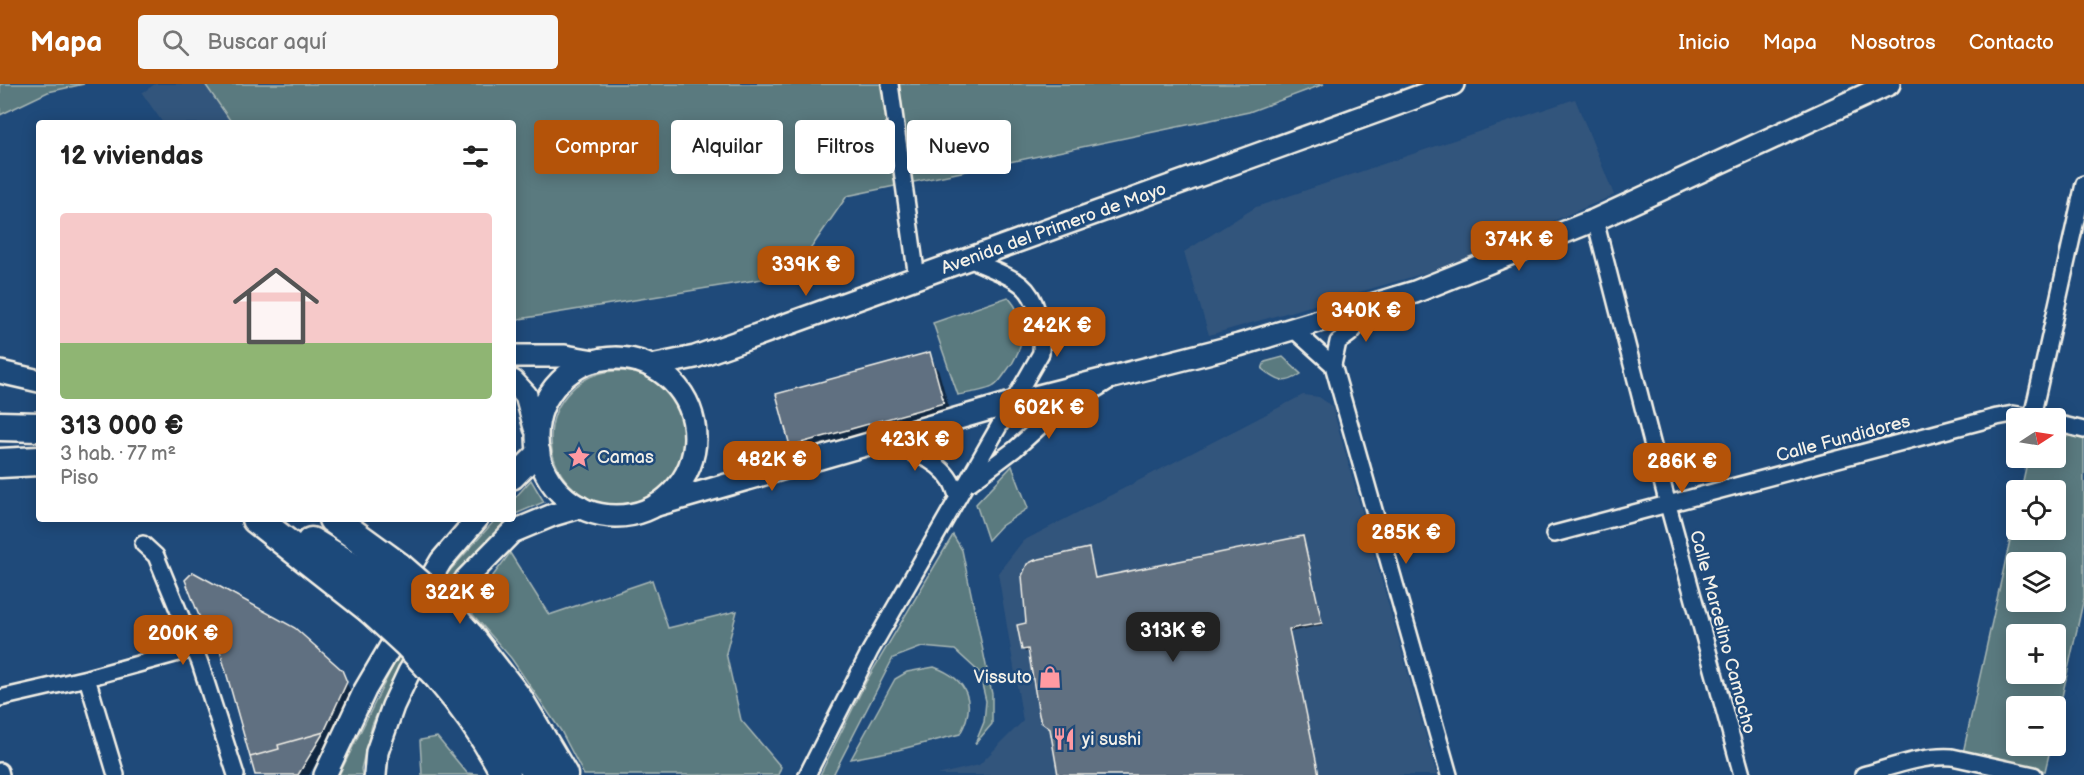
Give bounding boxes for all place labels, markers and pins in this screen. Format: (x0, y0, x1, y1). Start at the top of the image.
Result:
pin: 374K € (1470, 221, 1568, 272)
pin: 339K € (757, 246, 855, 297)
pin: 340K € (1317, 292, 1415, 343)
pin: 242K € (1008, 307, 1106, 358)
pin: 602K € (1000, 389, 1098, 440)
pin: 423K € (866, 421, 964, 472)
pin: 482K € (723, 441, 821, 492)
pin: 286K € (1633, 443, 1731, 494)
place icon: Camas (566, 444, 592, 470)
place label: Camas (597, 447, 654, 468)
pin: 285K € (1357, 514, 1455, 565)
pin: 322K € (411, 574, 509, 625)
pin: 313K € (1124, 612, 1222, 663)
pin: 200K € (134, 615, 232, 666)
shop icon: Vissuto (1037, 664, 1063, 690)
place label: Vissuto (974, 667, 1032, 688)
restaurant icon: yi sushi (1051, 726, 1077, 752)
place label: yi sushi (1081, 729, 1141, 750)

